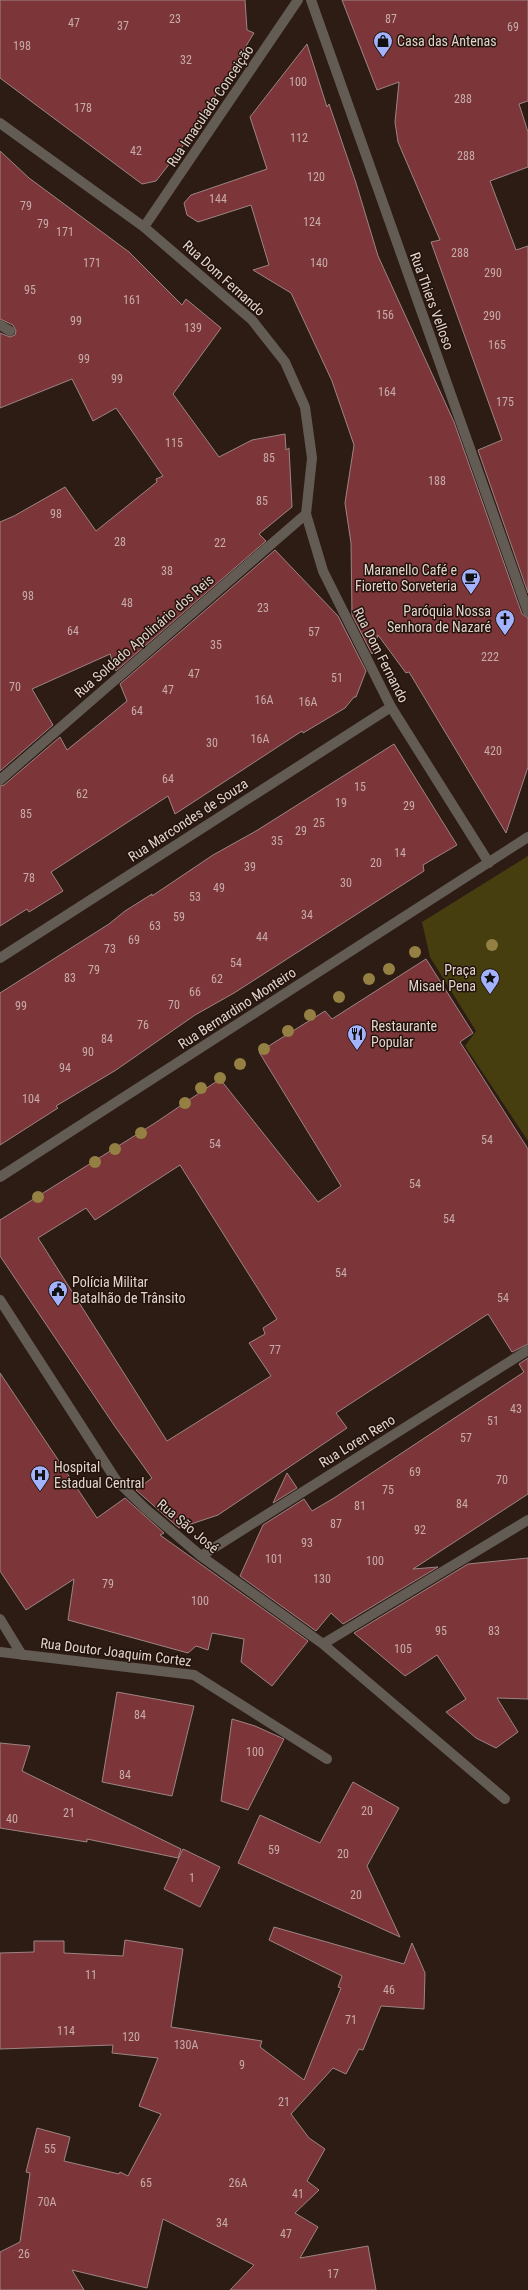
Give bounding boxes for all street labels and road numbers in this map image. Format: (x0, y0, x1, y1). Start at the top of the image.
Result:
street label: Rua Imaculada Conceição (163, 42, 257, 170)
street label: Rua Dom Fernando (180, 237, 268, 319)
street label: Rua Thiers Velloso (407, 250, 457, 352)
street label: Rua Soldado Apolinário dos Reis (71, 571, 217, 701)
street label: Rua Dom Fernando (350, 605, 412, 705)
street label: Rua Marcondes de Souza (125, 775, 251, 865)
street label: Rua Bernardino Monteiro (175, 964, 299, 1052)
street label: Rua Loren Reno (316, 1411, 398, 1471)
street label: Rua São José (154, 1496, 222, 1557)
street label: Rua Doutor Joaquim Cortez (40, 1635, 192, 1669)

